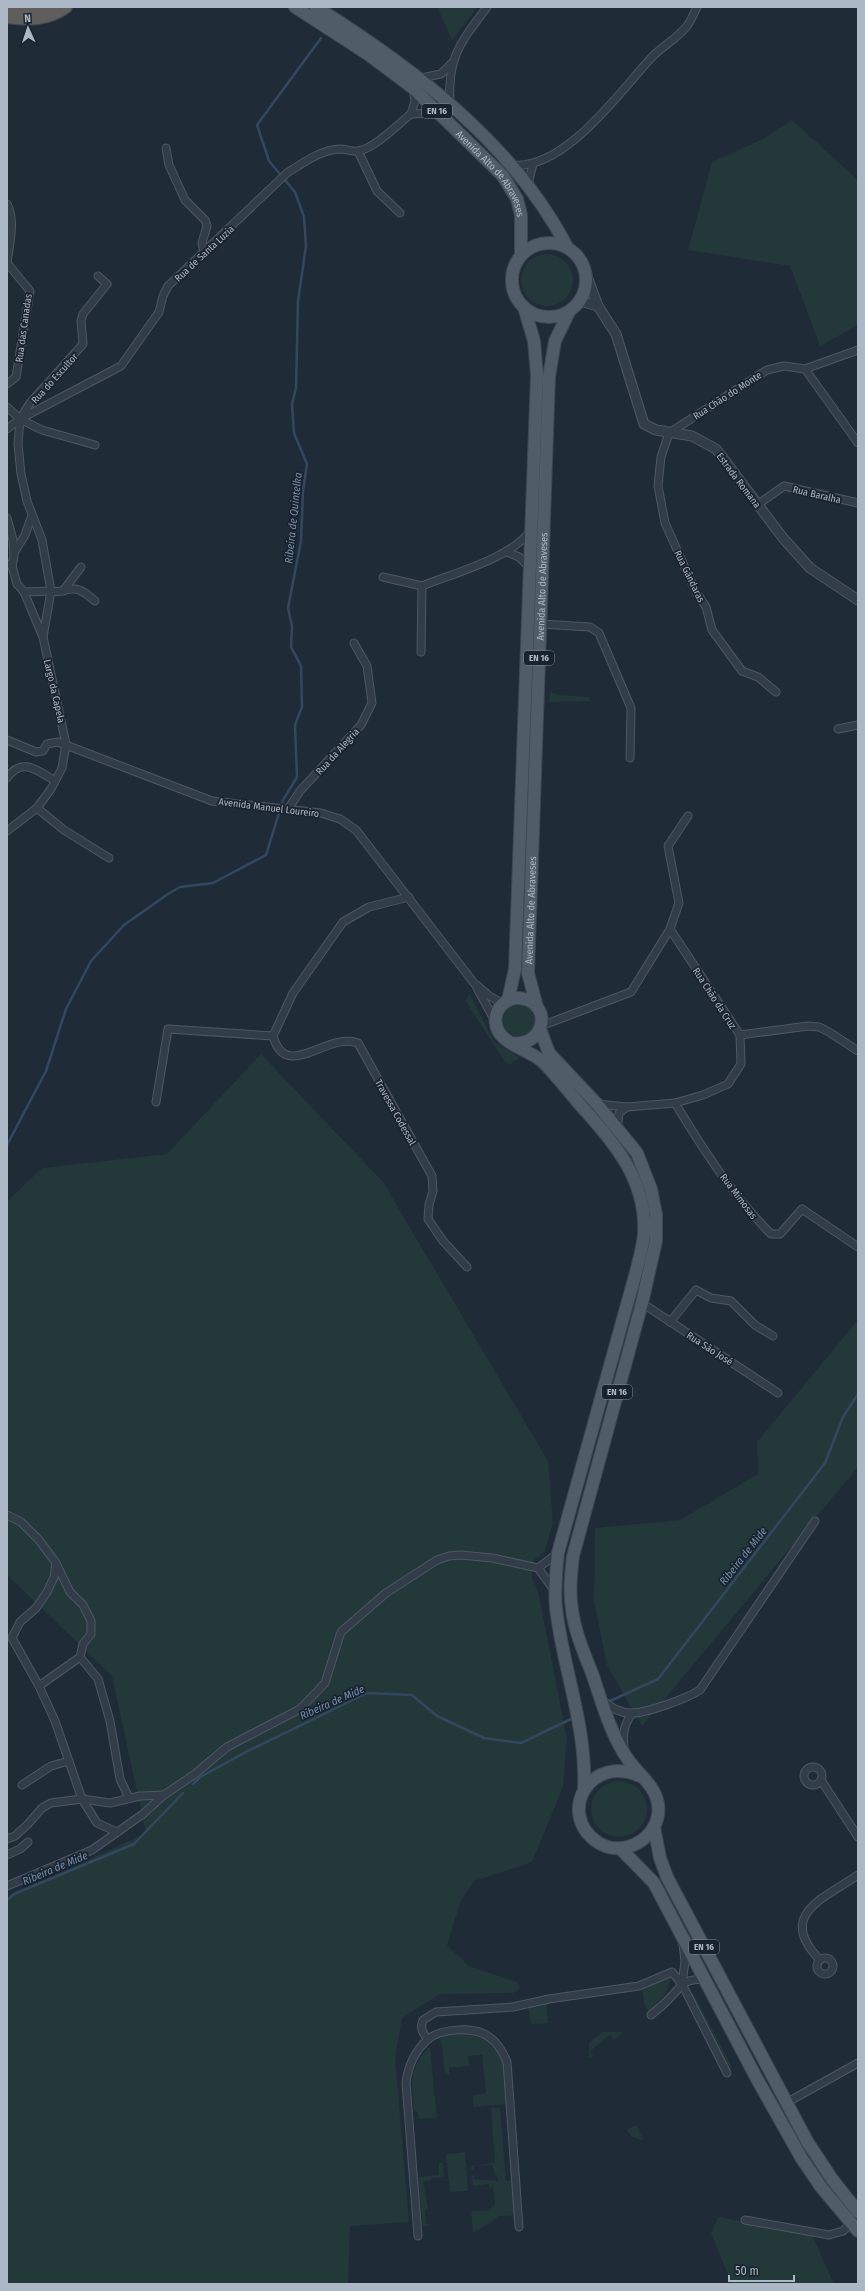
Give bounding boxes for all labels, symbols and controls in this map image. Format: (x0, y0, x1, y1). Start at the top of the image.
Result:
north arrow (8, 8, 48, 48)
text: N (24, 12, 31, 25)
road number: EN 16 (422, 104, 452, 118)
street label: Avenida Alto de Abraveses (453, 128, 526, 218)
street label: Rua de Santa Luzia (172, 223, 237, 284)
street label: Rua das Canadas (13, 293, 35, 363)
street label: Rua do Escultor (29, 351, 81, 406)
street label: Rua Chão do Monte (691, 369, 764, 422)
street label: Estrada Romana (713, 451, 763, 511)
water label: Ribeira de Quintelka (282, 472, 305, 564)
street label: Rua Baralha (792, 484, 842, 506)
street label: Avenida Alto de Abraveses (535, 532, 551, 641)
street label: Rua Gândaras (671, 548, 707, 604)
road number: EN 16 (524, 651, 554, 665)
street label: Largo da Capela (41, 658, 67, 724)
street label: Rua da Alegria (314, 726, 362, 778)
street label: Avenida Manuel Loureiro (218, 796, 320, 820)
street label: Avenida Alto de Abraveses (523, 856, 539, 964)
street label: Rua Chão da Cruz (690, 966, 739, 1032)
street label: Travessa Codessal (372, 1077, 418, 1148)
street label: Rua Mimosas (717, 1172, 759, 1222)
street label: Rua São José (684, 1329, 735, 1368)
road number: EN 16 (602, 1385, 632, 1399)
water label: Ribeira de Mide (717, 1525, 770, 1588)
water label: Ribeira de Mide (298, 1682, 367, 1723)
water label: Ribeira de Mide (21, 1849, 90, 1888)
road number: EN 16 (689, 1940, 719, 1954)
scale bar (729, 2257, 794, 2283)
text: 50 m (735, 2264, 759, 2278)

